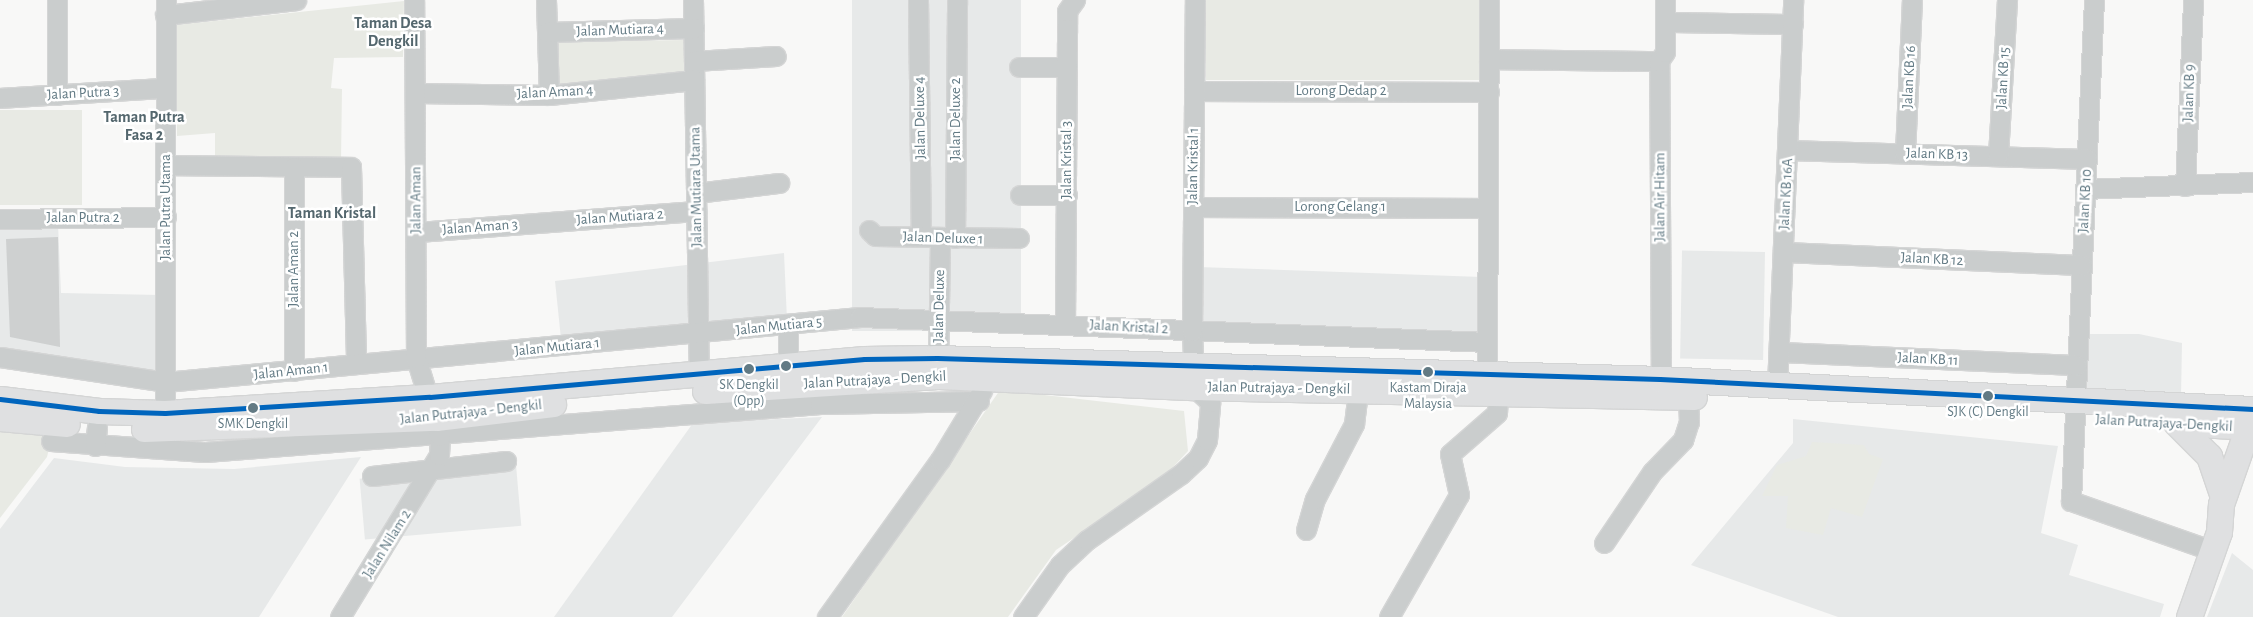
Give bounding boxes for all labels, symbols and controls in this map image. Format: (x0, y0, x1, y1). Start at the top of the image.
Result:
district label: Taman Desa Dengkil (354, 13, 432, 51)
street label: Jalan Mutiara 4 (576, 19, 664, 41)
street label: Jalan KB 16 (1898, 45, 1920, 109)
street label: Jalan KB 15 (1992, 46, 2014, 110)
street label: Jalan KB 9 (2179, 64, 2199, 122)
street label: Jalan Deluxe 4 (910, 76, 930, 160)
street label: Jalan Deluxe 2 (947, 78, 965, 160)
street label: Jalan Aman 4 (516, 81, 594, 103)
street label: Jalan Putra 3 (46, 82, 120, 104)
street label: Lorong Dedap 2 (1295, 82, 1387, 100)
district label: Taman Putra Fasa 2 (103, 107, 185, 145)
street label: Jalan Kristal 3 (1058, 121, 1076, 199)
street label: Jalan Mutiara Utama (686, 127, 706, 247)
street label: Jalan Kristal 1 (1183, 127, 1203, 205)
street label: Jalan KB 13 (1906, 144, 1968, 164)
street label: Jalan Air Hitam (1651, 152, 1669, 242)
street label: Jalan Putra Utama (157, 154, 175, 260)
street label: Jalan KB 16A (1775, 158, 1797, 230)
street label: Jalan Aman (407, 166, 425, 234)
street label: Jalan KB 10 (2074, 169, 2096, 233)
street label: Lorong Gelang 1 (1294, 198, 1386, 216)
district label: Taman Kristal (288, 203, 376, 223)
street label: Jalan Mutiara 2 (576, 205, 664, 229)
street label: Jalan Putra 2 (47, 209, 119, 227)
street label: Jalan Aman 3 (442, 215, 518, 239)
street label: Jalan Deluxe 1 (902, 228, 984, 248)
street label: Jalan Aman 2 (285, 231, 303, 307)
street label: Jalan KB 12 (1900, 248, 1964, 270)
street label: Jalan Deluxe (929, 269, 949, 343)
street label: Jalan Mutiara 5 (735, 313, 823, 339)
street label: Jalan Kristal 2 (1089, 316, 1169, 338)
street label: Jalan Mutiara 1 (513, 334, 601, 360)
street label: Jalan KB 11 (1897, 348, 1959, 370)
street label: Jalan Aman 1 (253, 358, 329, 384)
unlabelled marker (781, 361, 791, 371)
marker: SK Dengkil (Opp) (744, 364, 754, 374)
street label: Jalan Putrajaya - Dengkil (803, 367, 947, 393)
marker: Kastam Diraja Malaysia (1423, 367, 1433, 377)
place label: SK Dengkil (Opp) (719, 377, 779, 410)
street label: Jalan Putrajaya - Dengkil (1207, 378, 1351, 398)
place label: Kastam Diraja Malaysia (1390, 380, 1466, 412)
marker: SJK (C) Dengkil (1983, 391, 1993, 401)
street label: Jalan Putrajaya - Dengkil (399, 396, 543, 428)
marker: SMK Dengkil (248, 403, 258, 413)
place label: SJK (C) Dengkil (1947, 404, 2029, 420)
street label: Jalan Putrajaya-Dengkil (2095, 410, 2233, 436)
place label: SMK Dengkil (218, 416, 288, 432)
street label: Jalan Nilam 2 (359, 506, 415, 582)

